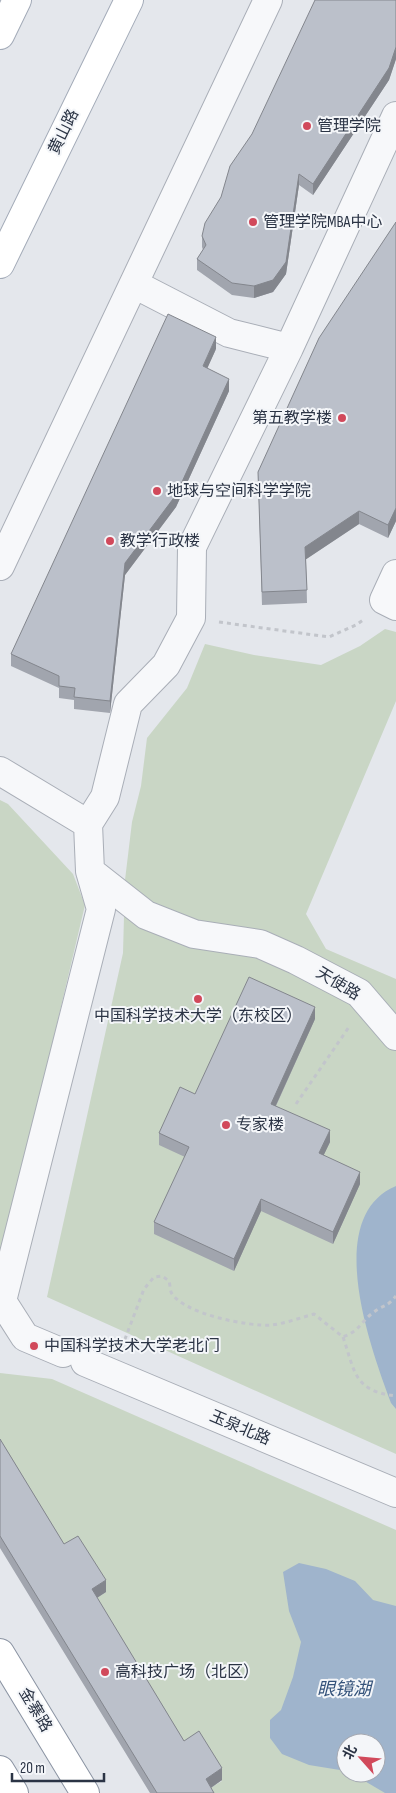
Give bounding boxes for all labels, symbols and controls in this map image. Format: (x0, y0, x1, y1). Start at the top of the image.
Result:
street label: 黄山路 (45, 106, 83, 158)
place label: 管理学院 (317, 117, 381, 136)
marker: 管理学院 (301, 120, 313, 132)
place label: 管理学院MBA中心 (263, 213, 382, 232)
marker: 管理学院MBA中心 (247, 216, 259, 228)
place label: 第五教学楼 (252, 409, 332, 428)
marker: 第五教学楼 (336, 412, 348, 424)
place label: 地球与空间科学学院 (167, 482, 311, 501)
marker: 地球与空间科学学院 (151, 485, 163, 497)
place label: 教学行政楼 (120, 532, 200, 551)
marker: 教学行政楼 (104, 535, 116, 547)
street label: 天使路 (313, 963, 363, 1005)
marker: 中国科学技术大学（东校区） (192, 993, 204, 1005)
place label: 中国科学技术大学（东校区） (94, 1007, 302, 1026)
place label: 专家楼 (236, 1116, 284, 1135)
marker: 专家楼 (220, 1119, 232, 1131)
place label: 中国科学技术大学老北门 (44, 1337, 220, 1356)
marker: 中国科学技术大学老北门 (28, 1340, 40, 1352)
street label: 玉泉北路 (207, 1407, 273, 1449)
place label: 高科技广场（北区） (115, 1663, 259, 1682)
marker: 高科技广场（北区） (99, 1666, 111, 1678)
water label: 眼镜湖 (317, 1679, 374, 1700)
street label: 金寨路 (14, 1685, 56, 1735)
north arrow (336, 1733, 386, 1783)
text: 北 (339, 1742, 361, 1762)
scale bar (12, 1750, 105, 1782)
text: 20 m (20, 1759, 45, 1778)

